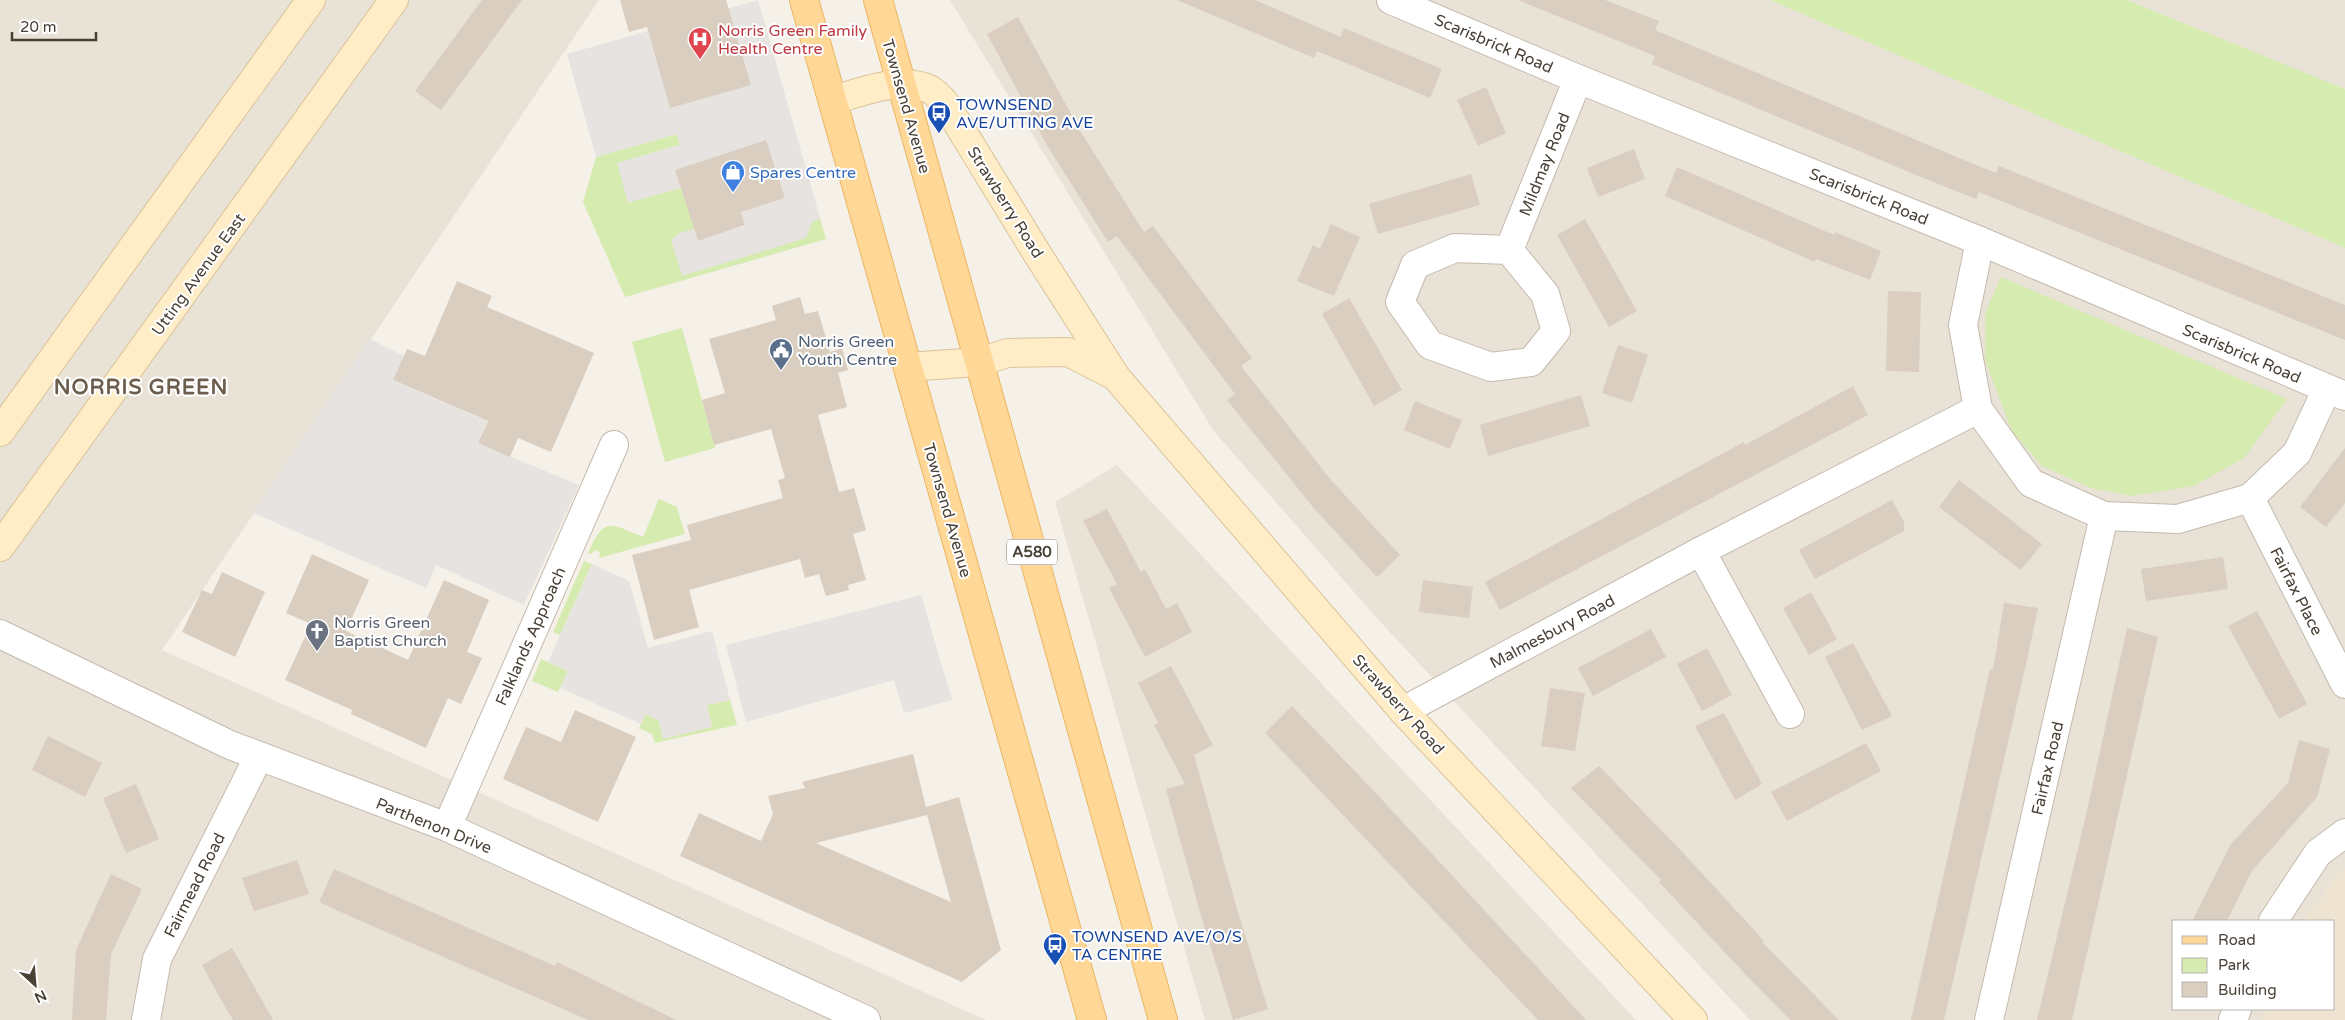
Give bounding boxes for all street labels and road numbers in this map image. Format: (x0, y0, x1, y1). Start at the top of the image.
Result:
street label: Scarisbrick Road (1431, 10, 1556, 78)
street label: Townsend Avenue (877, 37, 935, 176)
street label: Mildmay Road (1515, 110, 1575, 219)
street label: Strawberry Road (963, 143, 1047, 262)
street label: Scarisbrick Road (1806, 164, 1931, 230)
street label: Utting Avenue East (148, 209, 250, 340)
street label: Scarisbrick Road (2179, 320, 2304, 388)
street label: Townsend Avenue (918, 441, 976, 580)
road number: A580 (1007, 540, 1057, 564)
street label: Fairfax Place (2265, 544, 2327, 639)
street label: Falklands Approach (491, 564, 571, 709)
street label: Malmesbury Road (1486, 590, 1618, 673)
street label: Strawberry Road (1348, 651, 1448, 759)
street label: Fairfax Road (2027, 719, 2068, 817)
street label: Parthenon Drive (373, 794, 494, 858)
street label: Fairmead Road (160, 830, 230, 941)

